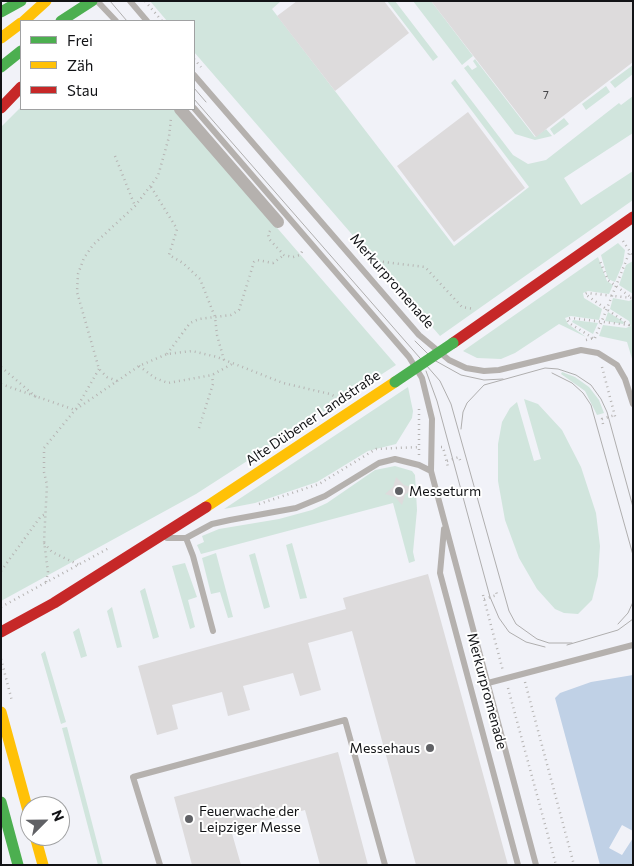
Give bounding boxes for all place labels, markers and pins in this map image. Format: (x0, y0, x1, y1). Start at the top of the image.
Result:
place label: Messeturm (409, 483, 481, 499)
marker: Messeturm (393, 485, 405, 497)
place label: Messehaus (350, 740, 420, 756)
marker: Messehaus (424, 742, 436, 754)
place label: Feuerwache der Leipziger Messe (199, 803, 301, 836)
marker: Feuerwache der Leipziger Messe (183, 813, 195, 825)

